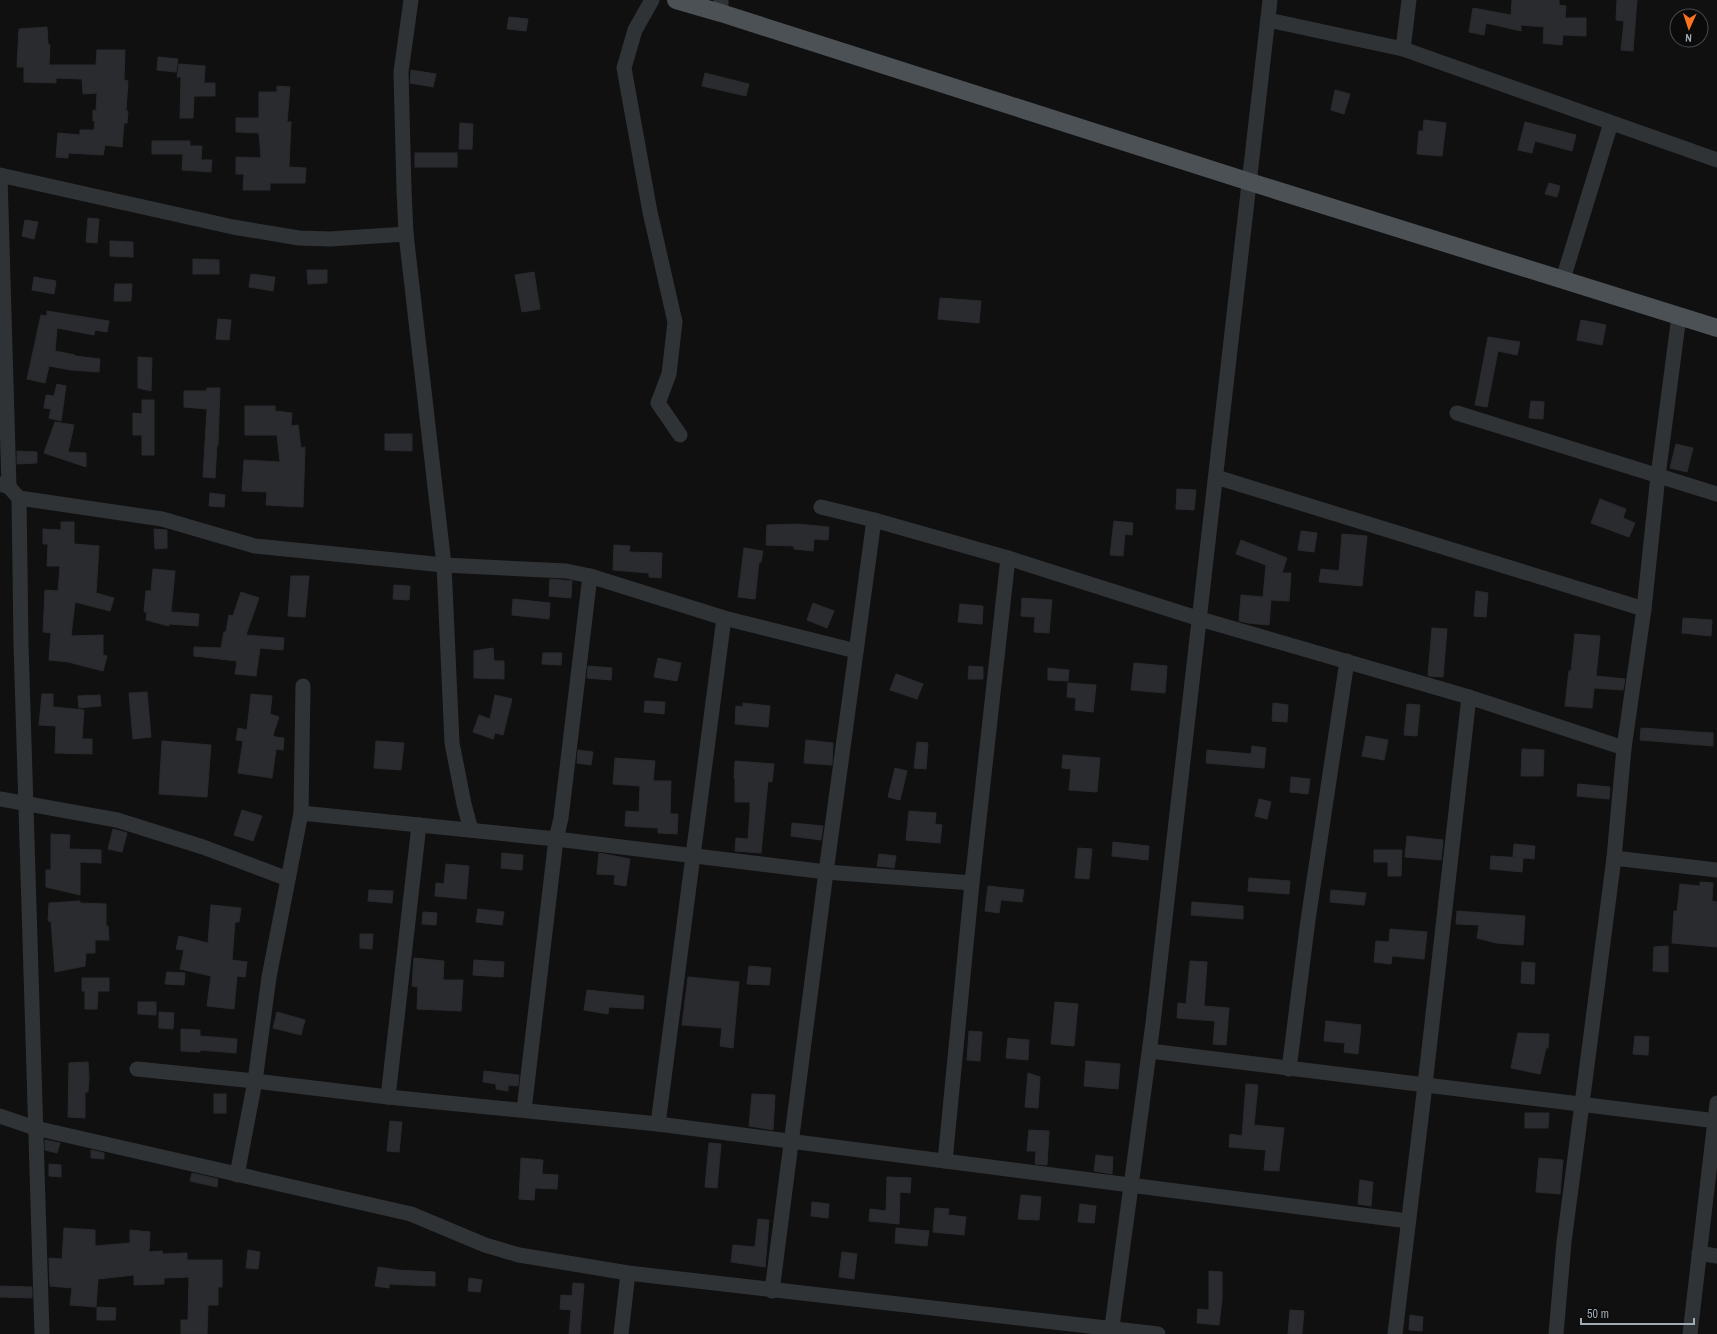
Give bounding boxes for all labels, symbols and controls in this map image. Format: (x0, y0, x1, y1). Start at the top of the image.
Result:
north arrow (1669, 8, 1709, 48)
text: N (1685, 31, 1692, 45)
scale bar (1581, 1300, 1694, 1326)
text: 50 m (1587, 1306, 1609, 1322)

